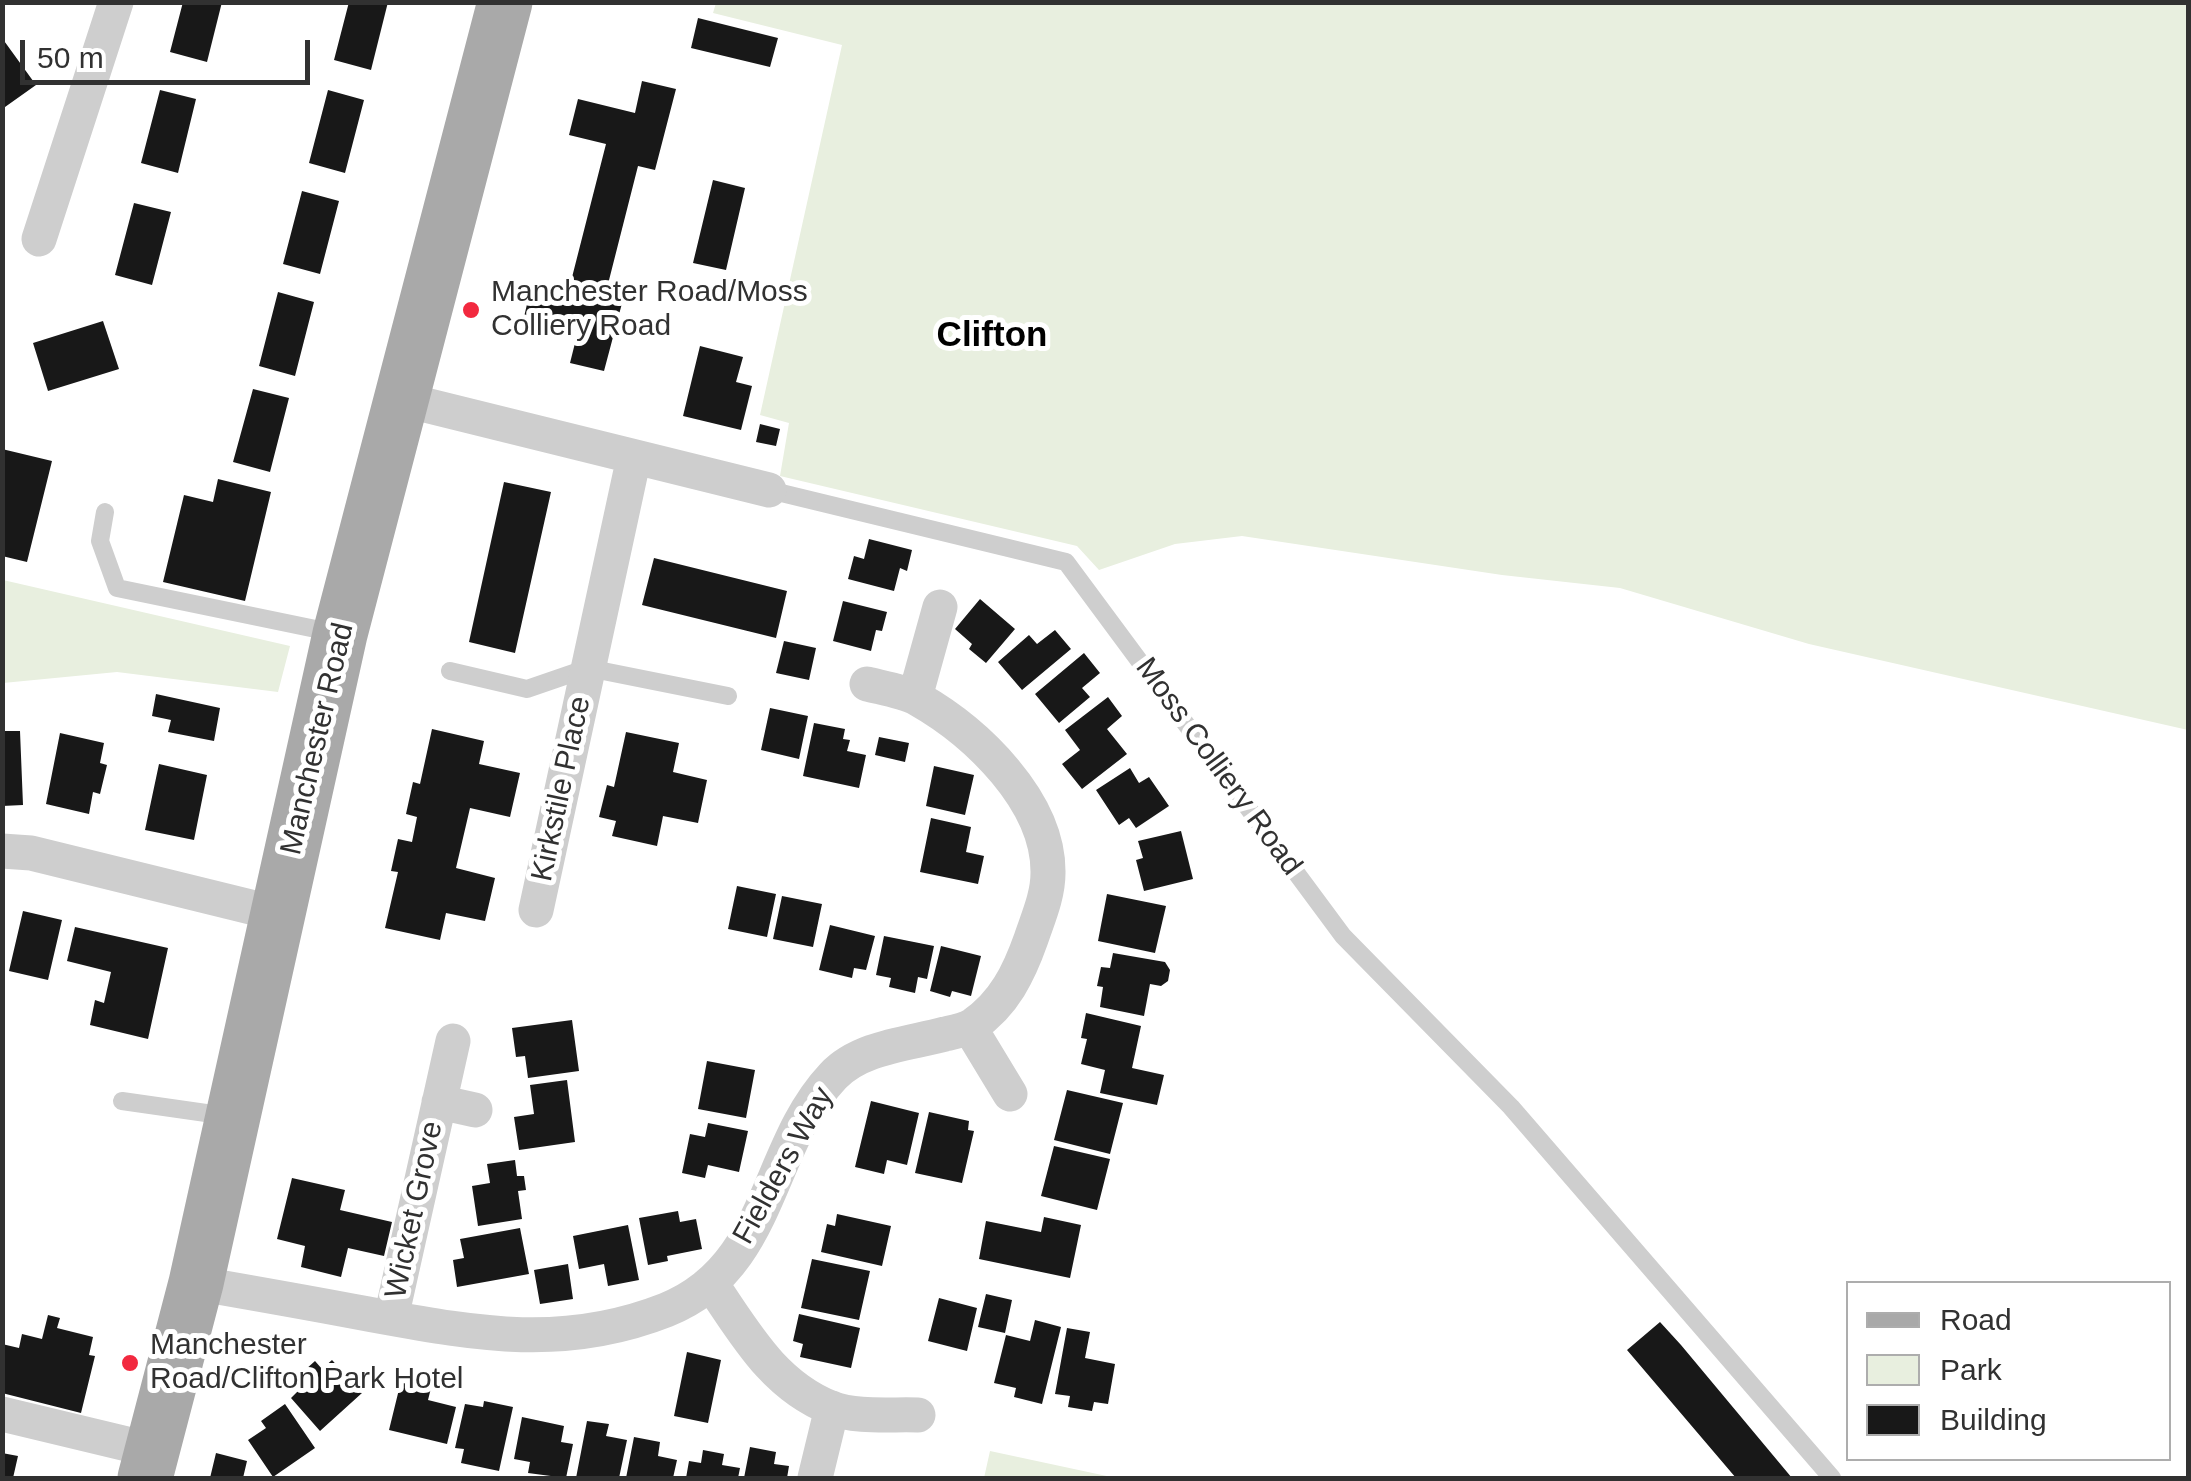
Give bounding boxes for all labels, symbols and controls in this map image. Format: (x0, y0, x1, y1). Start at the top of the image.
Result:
scale bar (25, 20, 315, 82)
text: 50 m (37, 41, 104, 74)
place label: Manchester Road/Moss Colliery Road (491, 275, 808, 346)
marker: Manchester Road/Moss Colliery Road (460, 299, 482, 321)
district label: Clifton (937, 315, 1047, 357)
street label: Manchester Road (274, 620, 362, 858)
street label: Moss Colliery Road (1127, 651, 1309, 883)
street label: Kirkstile Place (525, 693, 599, 885)
street label: Fielders Way (726, 1081, 842, 1251)
street label: Wicket Grove (379, 1118, 451, 1302)
legend (1846, 1281, 2171, 1461)
text: Road (1940, 1303, 2012, 1336)
place label: Manchester Road/Clifton Park Hotel (150, 1328, 463, 1398)
marker: Manchester Road/Clifton Park Hotel (119, 1352, 141, 1374)
text: Park (1940, 1353, 2002, 1386)
text: Building (1940, 1403, 2047, 1436)

